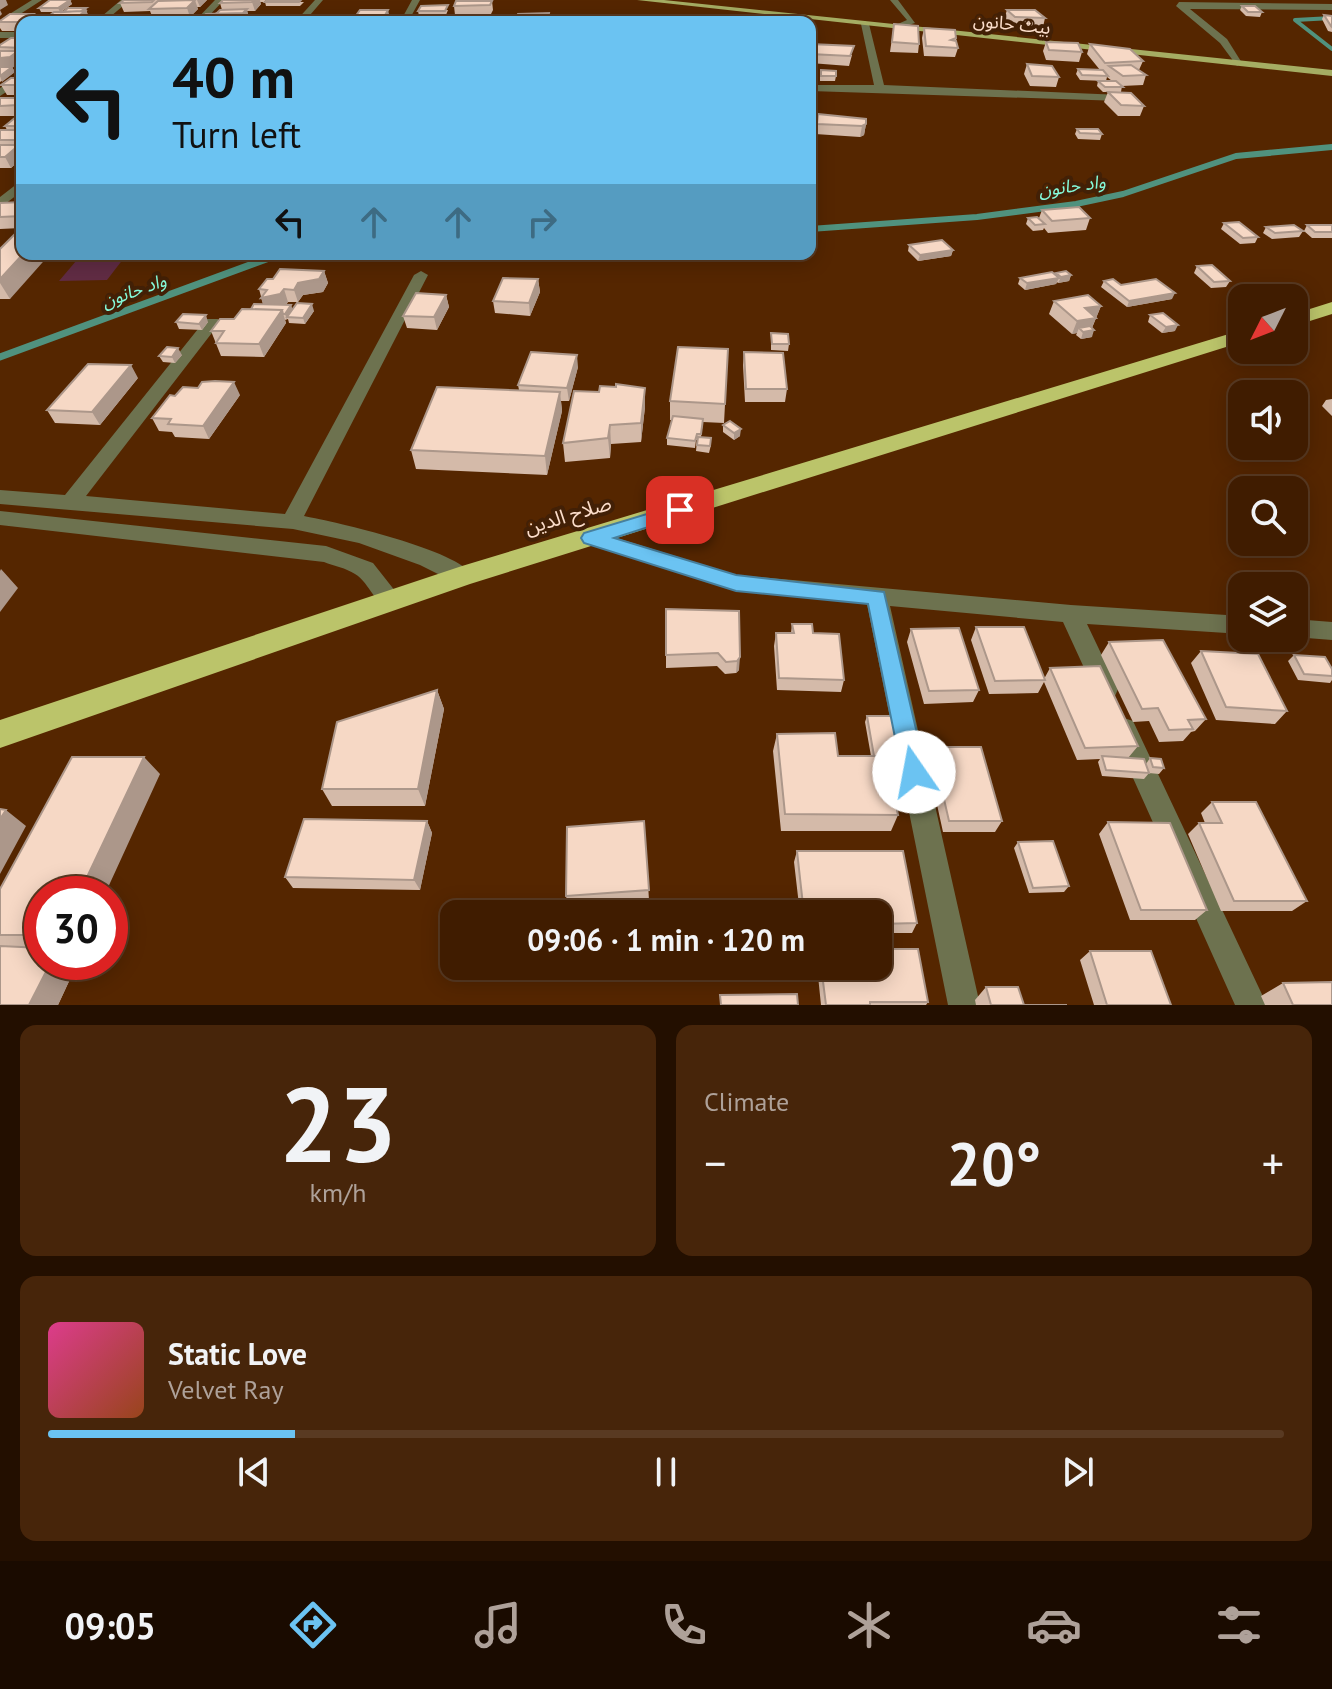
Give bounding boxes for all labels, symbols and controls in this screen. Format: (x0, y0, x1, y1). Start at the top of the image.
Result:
street label: بيت حانون (972, 8, 1052, 39)
text: 40 m (172, 41, 295, 113)
icon: left (40, 48, 144, 152)
text: Turn left (172, 111, 301, 158)
water label: واد حانون (1037, 169, 1107, 202)
icon: left (268, 200, 312, 244)
icon: ahead (352, 200, 396, 244)
icon: ahead (436, 200, 480, 244)
icon: right (520, 200, 564, 244)
water label: واد حانون (98, 268, 169, 313)
north arrow (1228, 284, 1308, 364)
map controls (1228, 284, 1308, 652)
button: sound (1228, 380, 1308, 460)
pin (646, 476, 714, 544)
button: search (1228, 476, 1308, 556)
icon: arrive (658, 488, 702, 532)
street label: صلاح الدين (521, 490, 615, 542)
button: layers (1228, 572, 1308, 652)
position arrow (872, 730, 956, 814)
speed limit sign: 30 (24, 876, 128, 980)
text: 09:06 · 1 min · 120 m (527, 920, 805, 959)
text: 23 (279, 1056, 397, 1191)
text: Climate (704, 1085, 789, 1118)
text: 20° (947, 1124, 1041, 1202)
text: − (704, 1134, 726, 1191)
text: + (1262, 1134, 1284, 1191)
text: km/h (310, 1176, 367, 1209)
text: Static Love (168, 1334, 307, 1373)
text: Velvet Ray (168, 1373, 284, 1406)
icon: previous (232, 1450, 276, 1494)
icon: pause (644, 1450, 688, 1494)
icon: next (1056, 1450, 1100, 1494)
icon: directions (285, 1597, 341, 1653)
icon: music (470, 1597, 526, 1653)
icon: phone (656, 1597, 712, 1653)
icon: climate (841, 1597, 897, 1653)
icon: car (1026, 1597, 1082, 1653)
icon: filters (1211, 1597, 1267, 1653)
text: 09:05 (65, 1602, 156, 1649)

